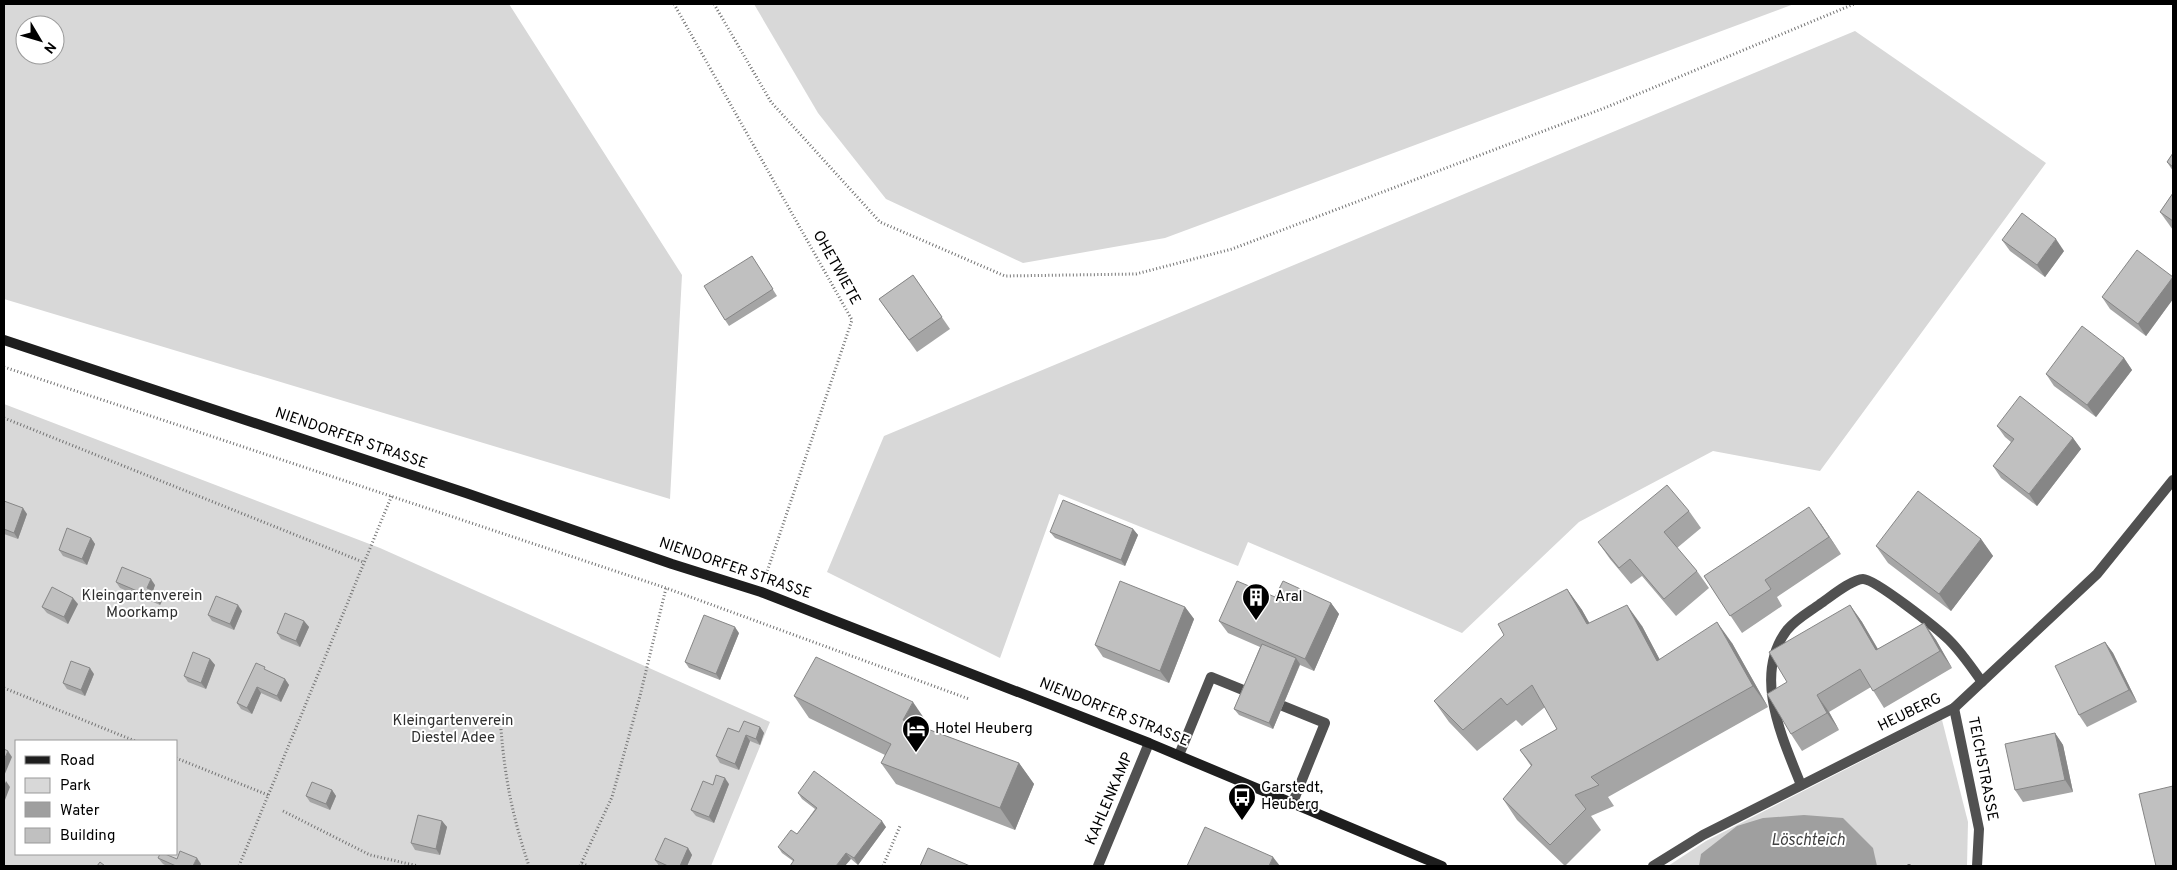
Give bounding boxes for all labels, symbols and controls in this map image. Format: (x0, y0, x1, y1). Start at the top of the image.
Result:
north arrow (15, 15, 65, 65)
text: N (39, 38, 59, 56)
street label: OHETWIETE (808, 227, 864, 309)
street label: NIENDORFER STRASSE (272, 404, 430, 474)
street label: NIENDORFER STRASSE (656, 534, 814, 604)
building icon: Aral (1241, 582, 1271, 621)
park label: Kleingartenverein Moorkamp (82, 587, 202, 623)
place label: Aral (1275, 588, 1303, 607)
street label: NIENDORFER STRASSE (1036, 674, 1192, 752)
street label: HEUBERG (1875, 689, 1945, 737)
park label: Kleingartenverein Diestel Adee (393, 712, 513, 748)
hotel icon: Hotel Heuberg (901, 714, 931, 753)
street label: TEICHSTRASSE (1963, 715, 2001, 823)
place label: Hotel Heuberg (935, 720, 1033, 739)
legend (15, 740, 178, 855)
street label: KAHLENKAMP (1082, 750, 1138, 848)
text: Road (60, 752, 95, 771)
text: Park (60, 777, 91, 796)
place label: Garstedt, Heuberg (1261, 779, 1323, 815)
bus stop icon: Garstedt, Heuberg (1227, 782, 1257, 821)
text: Water (60, 802, 100, 821)
text: Building (60, 827, 115, 846)
water label: Löschteich (1771, 831, 1845, 851)

